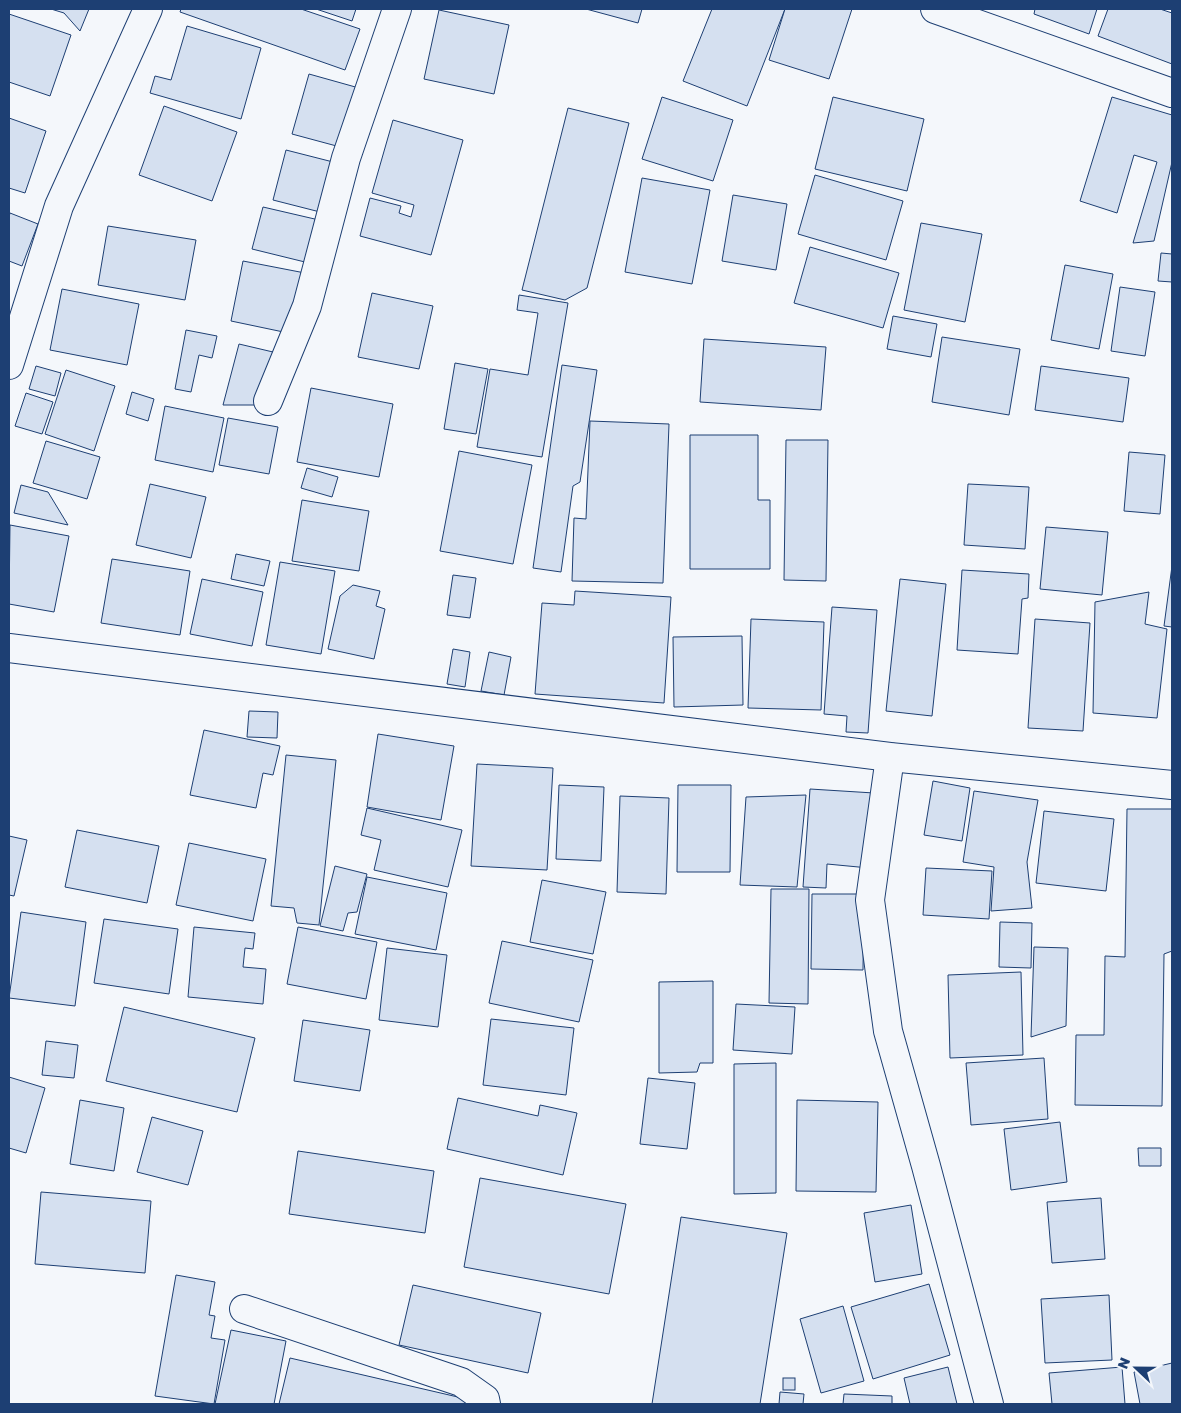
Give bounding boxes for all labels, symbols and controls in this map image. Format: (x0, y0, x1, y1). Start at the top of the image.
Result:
north arrow (1111, 1343, 1161, 1393)
text: N (1114, 1355, 1133, 1371)

